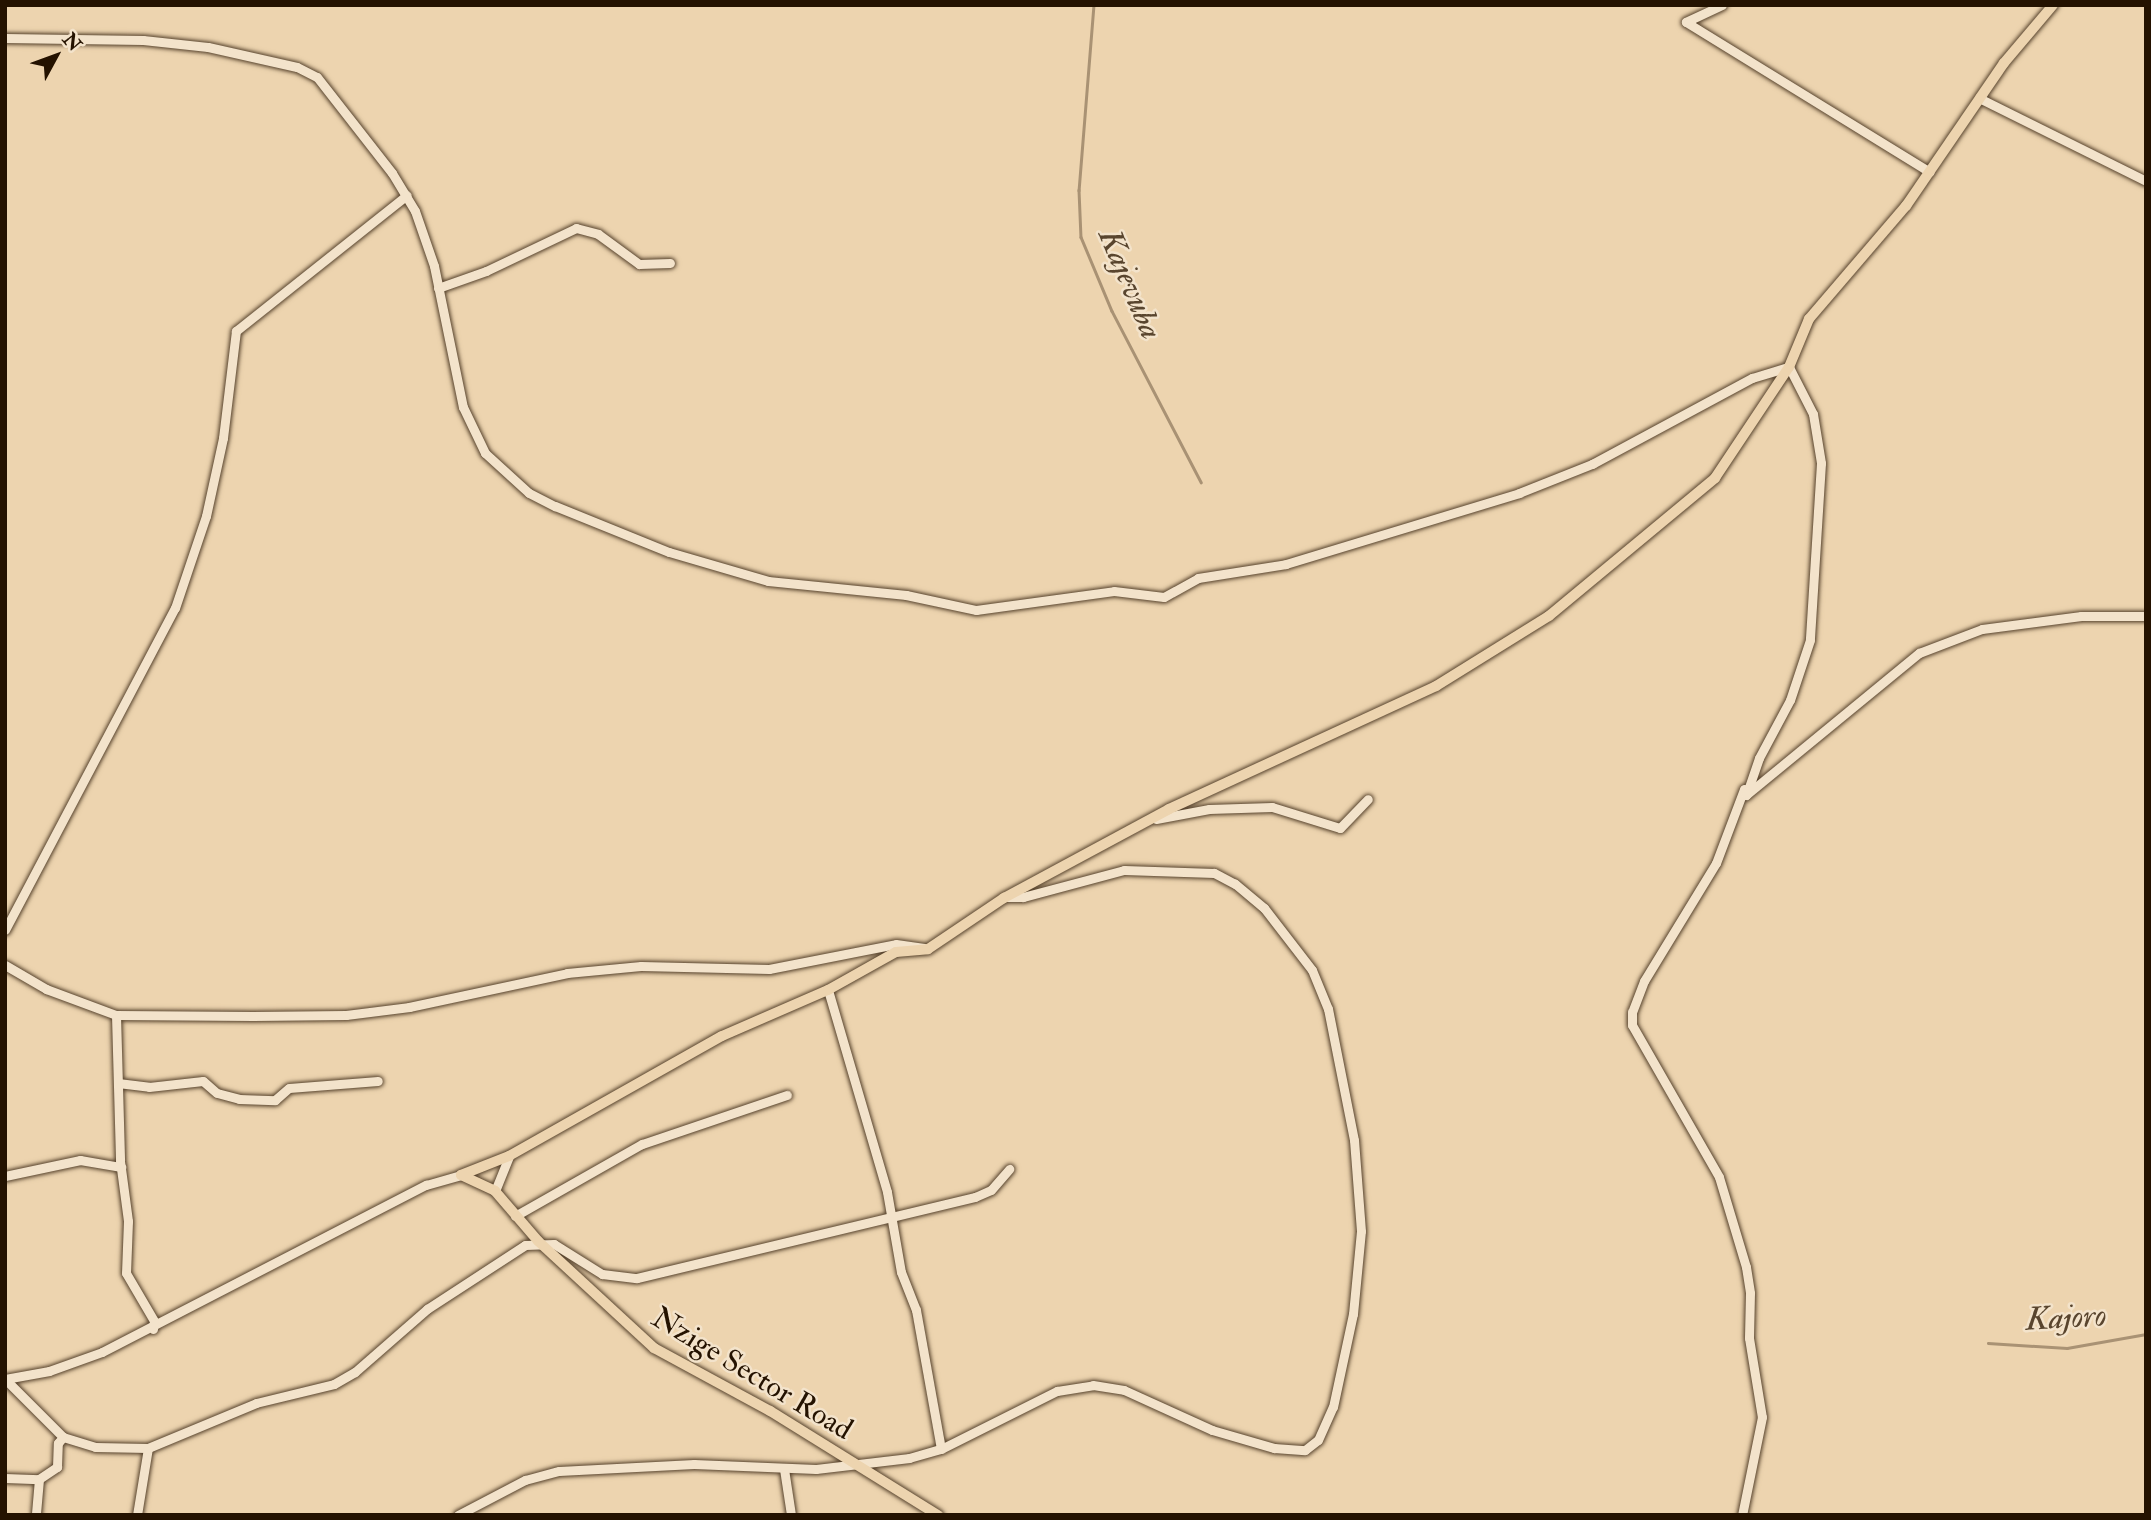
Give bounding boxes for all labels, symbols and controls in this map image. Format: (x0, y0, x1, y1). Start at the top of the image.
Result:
north arrow (21, 21, 91, 91)
text: N (57, 28, 86, 57)
water label: Kajevuba (1090, 223, 1170, 345)
water label: Kajoro (2025, 1297, 2107, 1339)
street label: Nzige Sector Road (645, 1300, 859, 1448)

